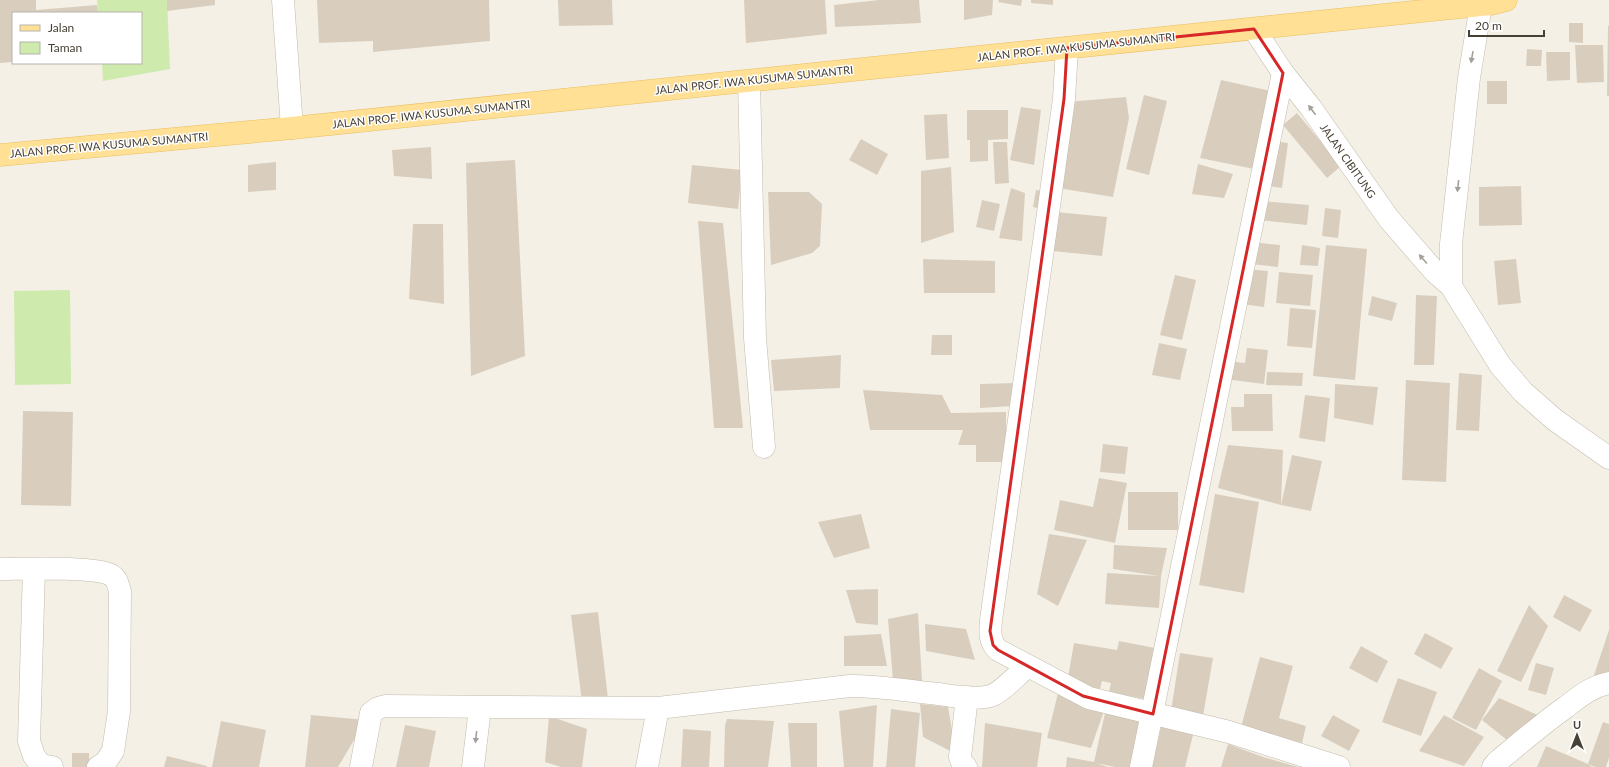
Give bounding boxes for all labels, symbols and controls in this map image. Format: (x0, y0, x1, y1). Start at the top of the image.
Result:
legend (12, 12, 142, 64)
scale bar (1469, 12, 1544, 38)
text: 20 m (1475, 18, 1502, 33)
text: Jalan (48, 20, 74, 35)
street label: JALAN PROF. IWA KUSUMA SUMANTRI (976, 30, 1176, 63)
text: Taman (48, 40, 82, 55)
one-way arrow (1469, 51, 1475, 63)
street label: JALAN PROF. IWA KUSUMA SUMANTRI (654, 63, 854, 96)
street label: JALAN PROF. IWA KUSUMA SUMANTRI (331, 97, 531, 130)
one-way arrow (1308, 104, 1316, 115)
street label: JALAN CIBITUNG (1318, 121, 1379, 200)
street label: JALAN PROF. IWA KUSUMA SUMANTRI (9, 129, 209, 160)
one-way arrow (1455, 180, 1461, 192)
one-way arrow (1419, 253, 1428, 264)
north arrow (1557, 715, 1597, 755)
text: U (1573, 718, 1581, 731)
one-way arrow (473, 731, 480, 743)

